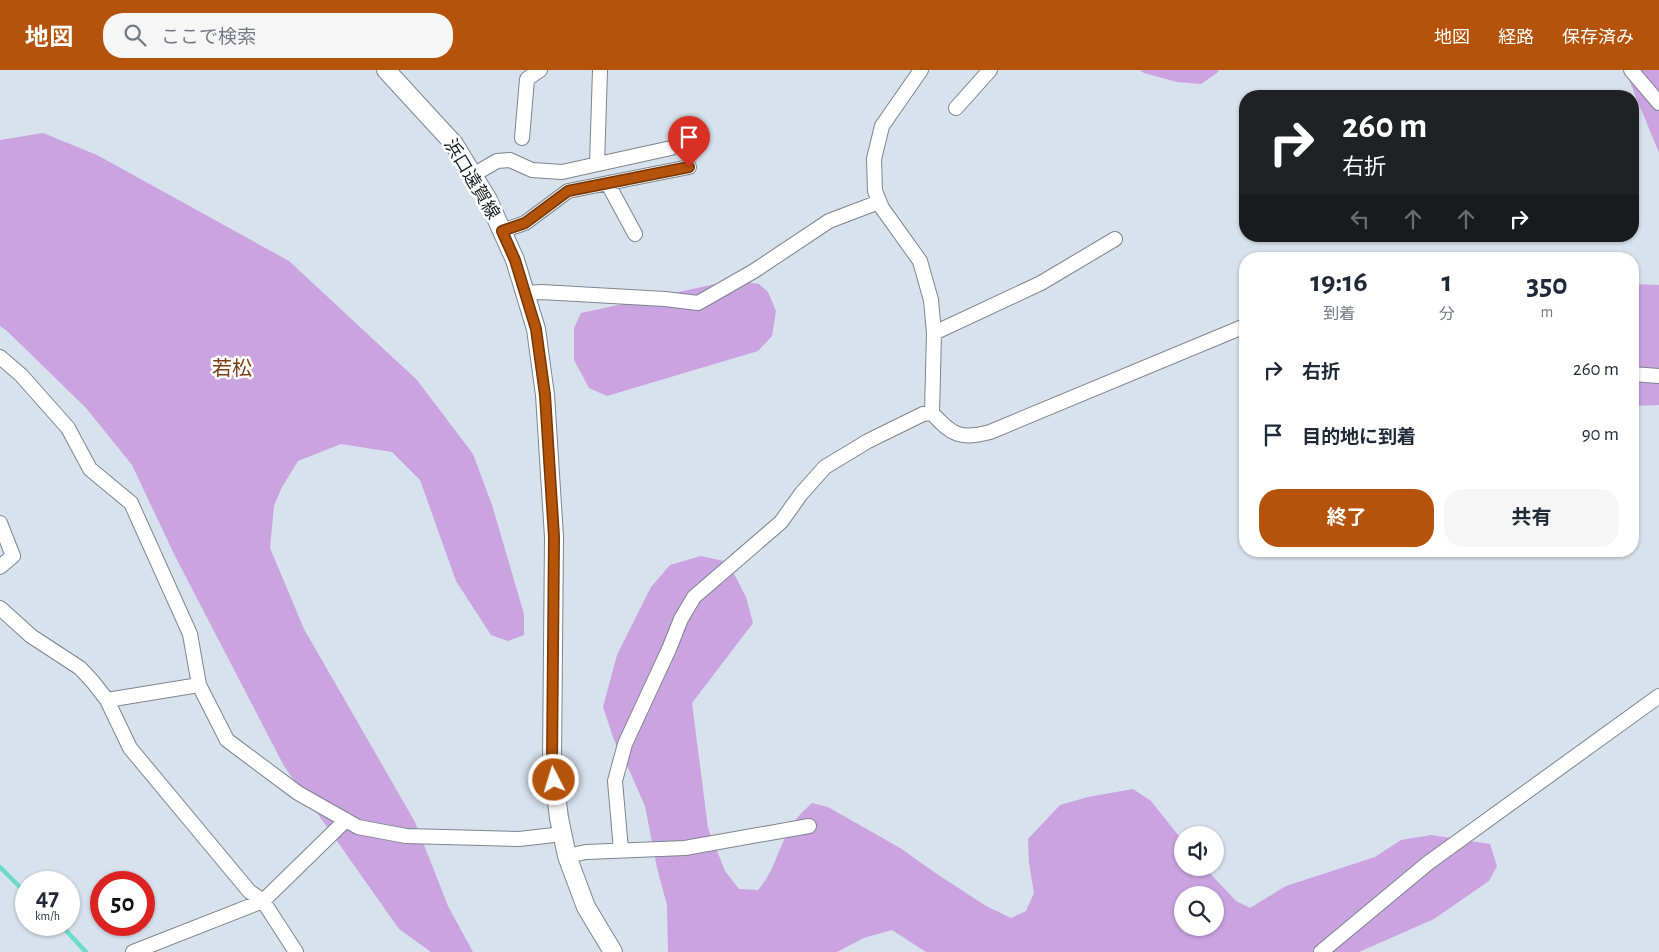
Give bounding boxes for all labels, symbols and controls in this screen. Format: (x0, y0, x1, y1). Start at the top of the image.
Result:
search box (103, 13, 453, 58)
icon: search (121, 21, 149, 49)
text: 地図 (25, 26, 73, 50)
text: ここで検索 (161, 28, 256, 47)
text: 地図 (1434, 29, 1470, 47)
text: 経路 (1498, 29, 1534, 47)
text: 保存済み (1562, 29, 1634, 47)
text: 260 m (1342, 109, 1427, 144)
icon: right (1259, 110, 1324, 175)
pin (668, 116, 710, 167)
icon: arrive (675, 123, 703, 151)
street label: 浜口遠賀線 (440, 135, 504, 223)
text: 右折 (1342, 156, 1386, 178)
icon: left (1346, 205, 1374, 233)
icon: ahead (1399, 205, 1427, 233)
icon: ahead (1452, 205, 1480, 233)
icon: right (1505, 205, 1533, 233)
text: 19:16 (1310, 267, 1368, 297)
text: 1 (1442, 267, 1452, 297)
text: 350 (1526, 270, 1568, 300)
text: m (1541, 304, 1553, 320)
text: 到着 (1323, 306, 1355, 322)
text: 分 (1439, 306, 1455, 322)
icon: right (1259, 356, 1287, 384)
district label: 若松 (212, 358, 252, 379)
text: 260 m (1573, 360, 1619, 379)
text: 右折 (1302, 363, 1340, 382)
icon: arrive (1259, 421, 1287, 449)
text: 90 m (1582, 425, 1619, 444)
text: 目的地に到着 (1302, 428, 1416, 447)
button: 終了 (1259, 489, 1434, 547)
button: 共有 (1444, 489, 1619, 547)
position arrow (527, 753, 579, 805)
map controls (1174, 826, 1224, 936)
button: sound (1174, 826, 1224, 876)
speed limit sign: 50 (90, 871, 155, 936)
text: 47 (36, 885, 59, 910)
button: search (1174, 886, 1224, 936)
text: km/h (35, 910, 60, 922)

